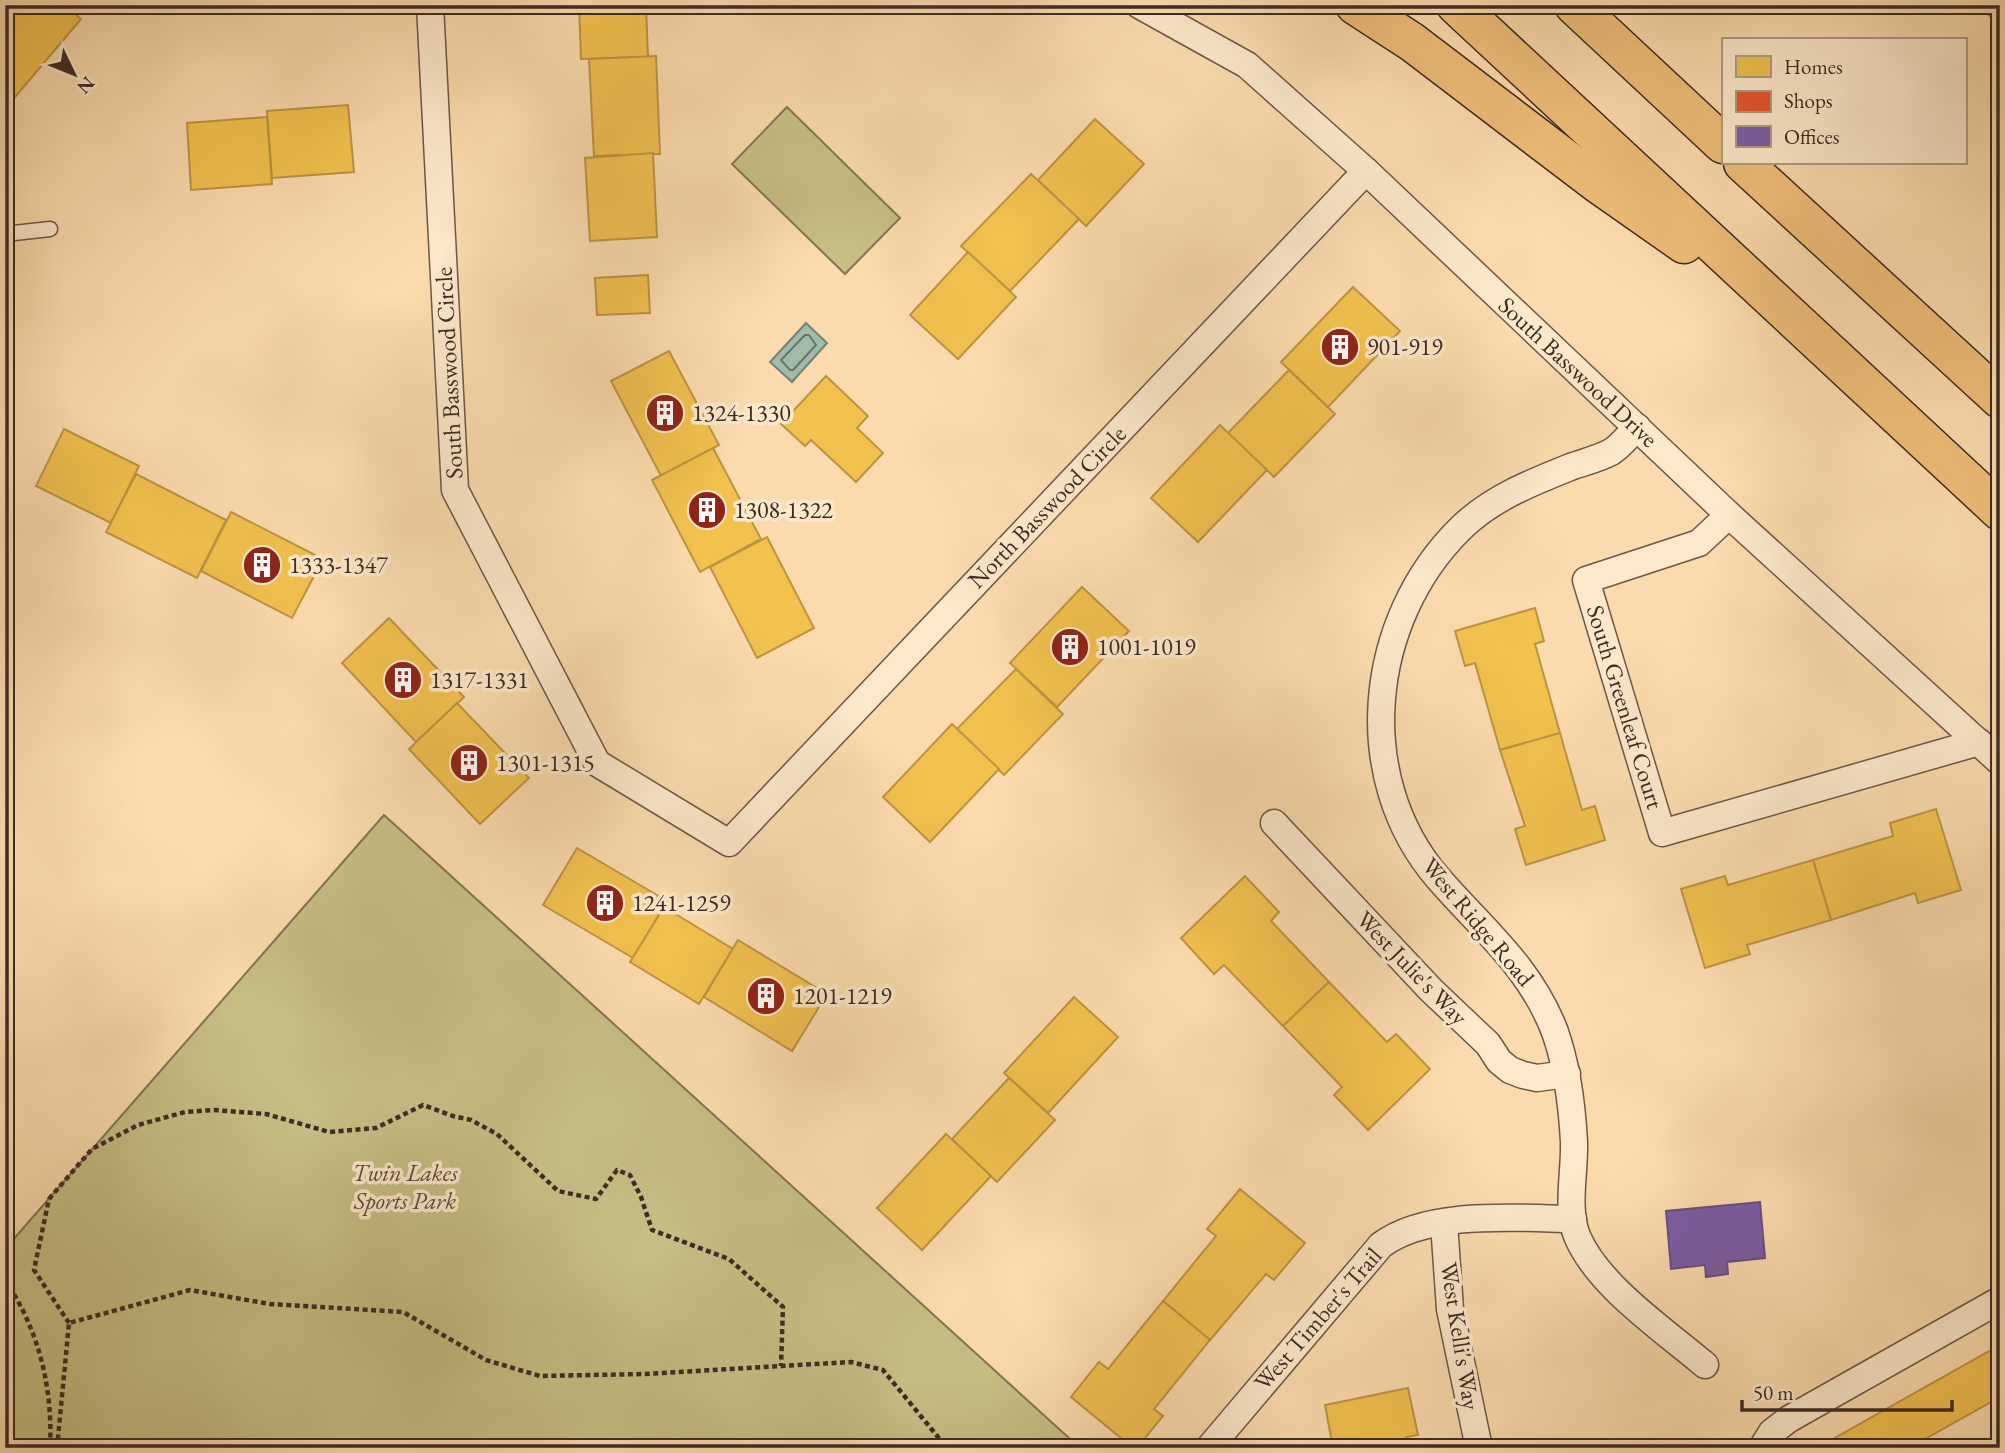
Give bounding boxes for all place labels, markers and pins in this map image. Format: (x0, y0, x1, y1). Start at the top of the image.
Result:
building icon: 901-919 (1319, 326, 1361, 368)
place label: 901-919 (1367, 331, 1443, 362)
building icon: 1324-1330 (644, 392, 686, 434)
place label: 1324-1330 (692, 397, 791, 428)
building icon: 1308-1322 (686, 489, 728, 531)
place label: 1308-1322 (734, 494, 833, 525)
building icon: 1333-1347 (241, 544, 283, 586)
place label: 1333-1347 (289, 549, 388, 580)
building icon: 1001-1019 (1049, 626, 1091, 668)
place label: 1001-1019 (1097, 631, 1196, 662)
building icon: 1317-1331 (382, 659, 424, 701)
place label: 1317-1331 (430, 664, 529, 695)
building icon: 1301-1315 (448, 742, 490, 784)
place label: 1301-1315 (496, 747, 595, 778)
building icon: 1241-1259 (584, 882, 626, 924)
place label: 1241-1259 (632, 887, 731, 918)
building icon: 1201-1219 (745, 975, 787, 1017)
place label: 1201-1219 (793, 980, 892, 1011)

